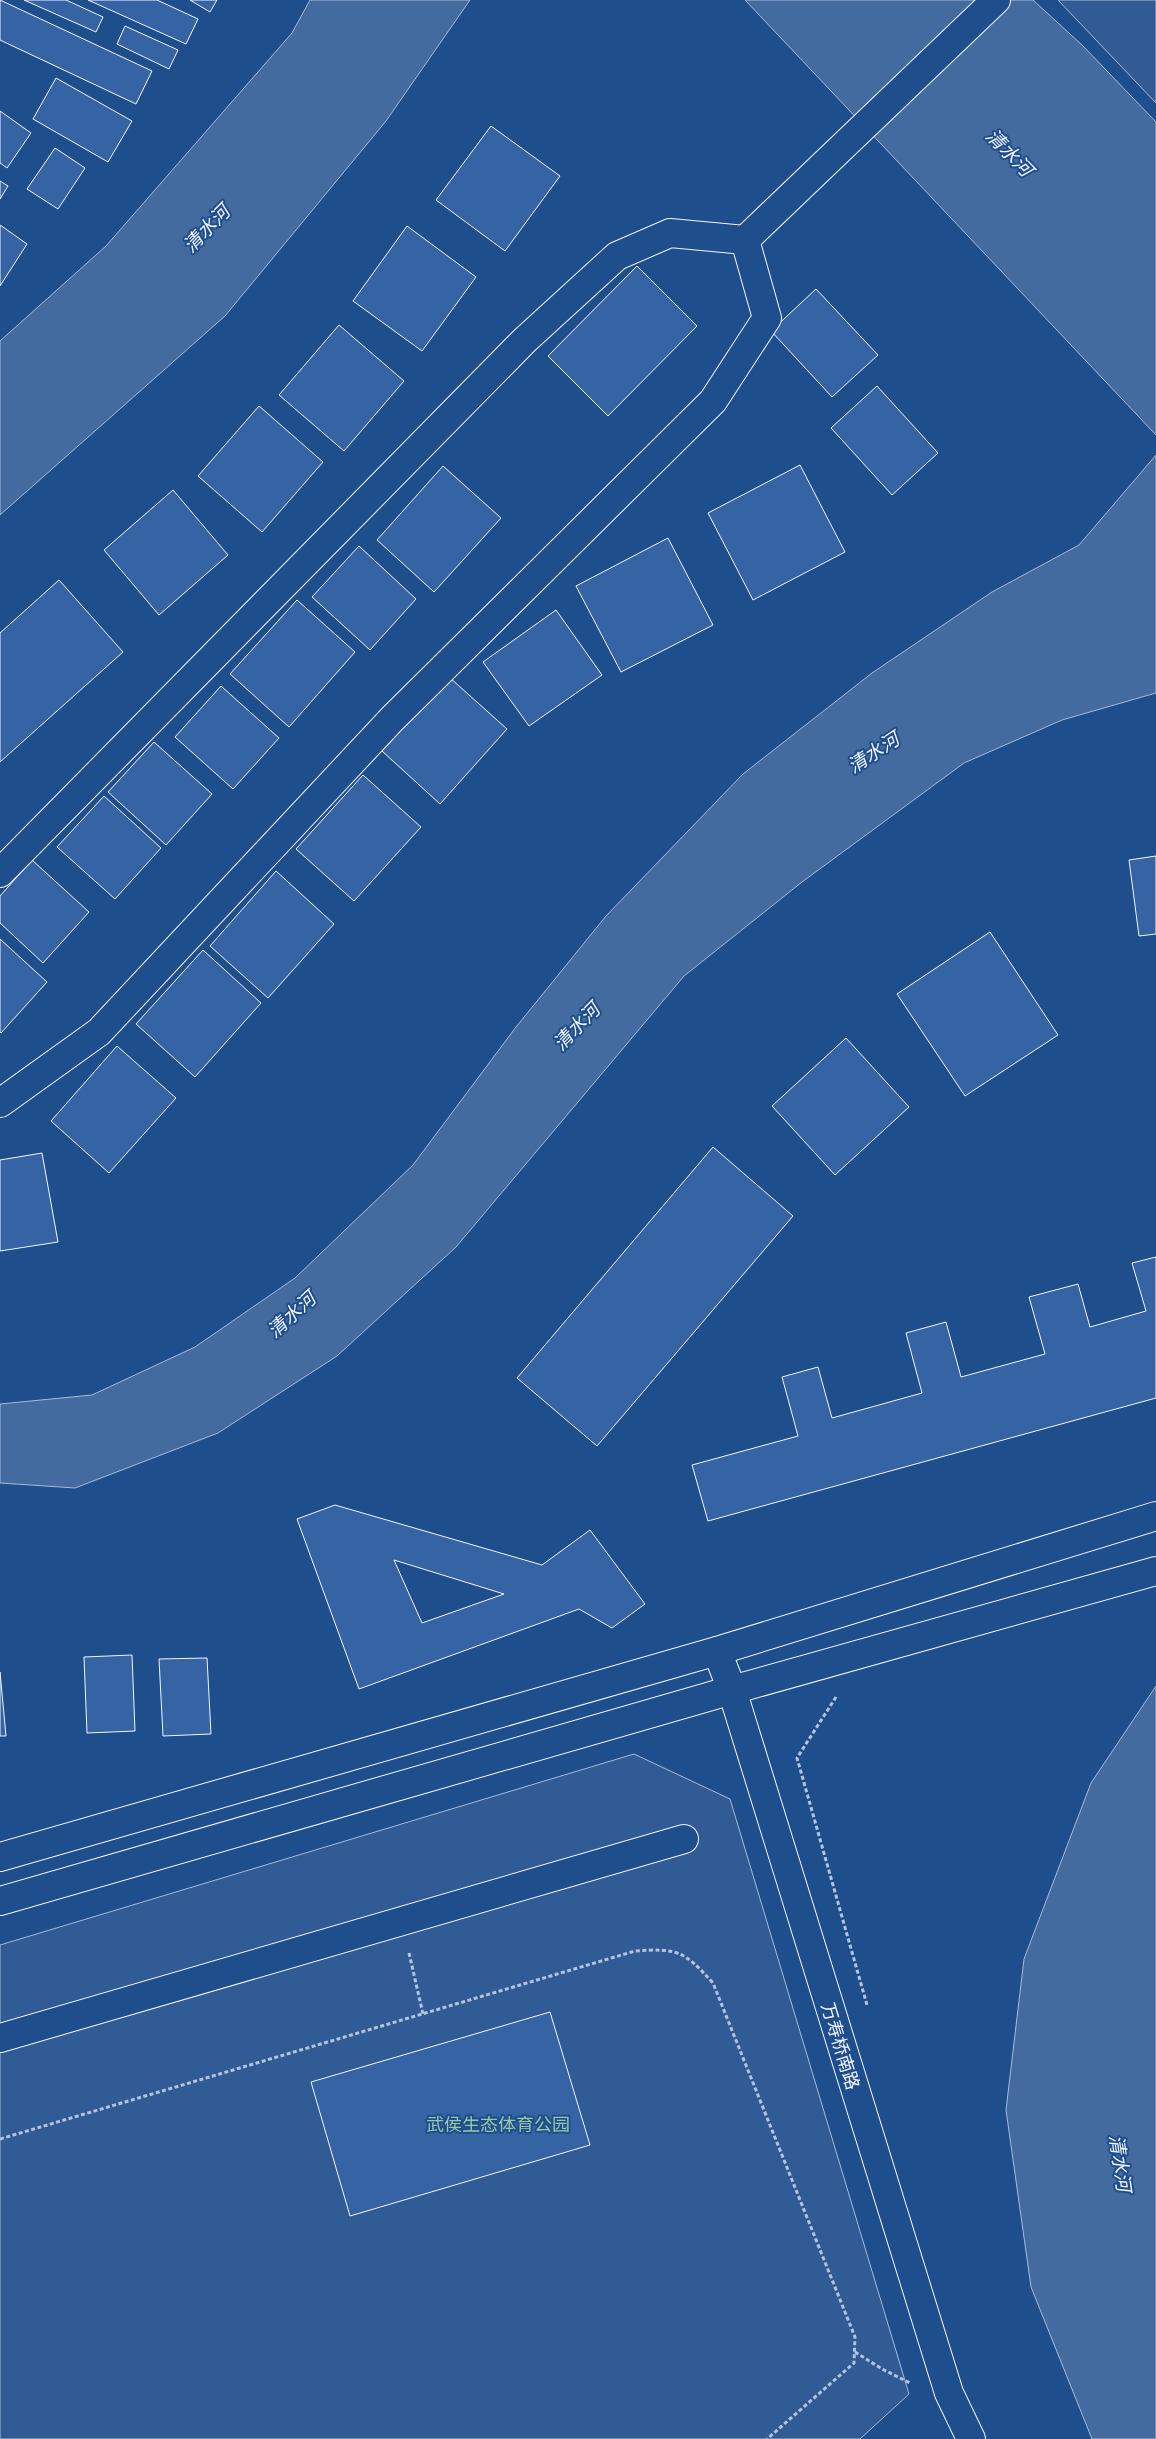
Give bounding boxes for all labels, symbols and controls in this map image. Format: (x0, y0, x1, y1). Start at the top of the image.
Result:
water label: 清水河 (982, 124, 1041, 183)
water label: 清水河 (178, 197, 237, 256)
water label: 清水河 (843, 725, 907, 777)
water label: 清水河 (548, 995, 607, 1054)
water label: 清水河 (262, 1284, 323, 1342)
street label: 万寿桥南路 (817, 2000, 865, 2092)
park label: 武侯生态体育公园 (426, 2113, 570, 2135)
water label: 清水河 (1106, 2133, 1137, 2197)

